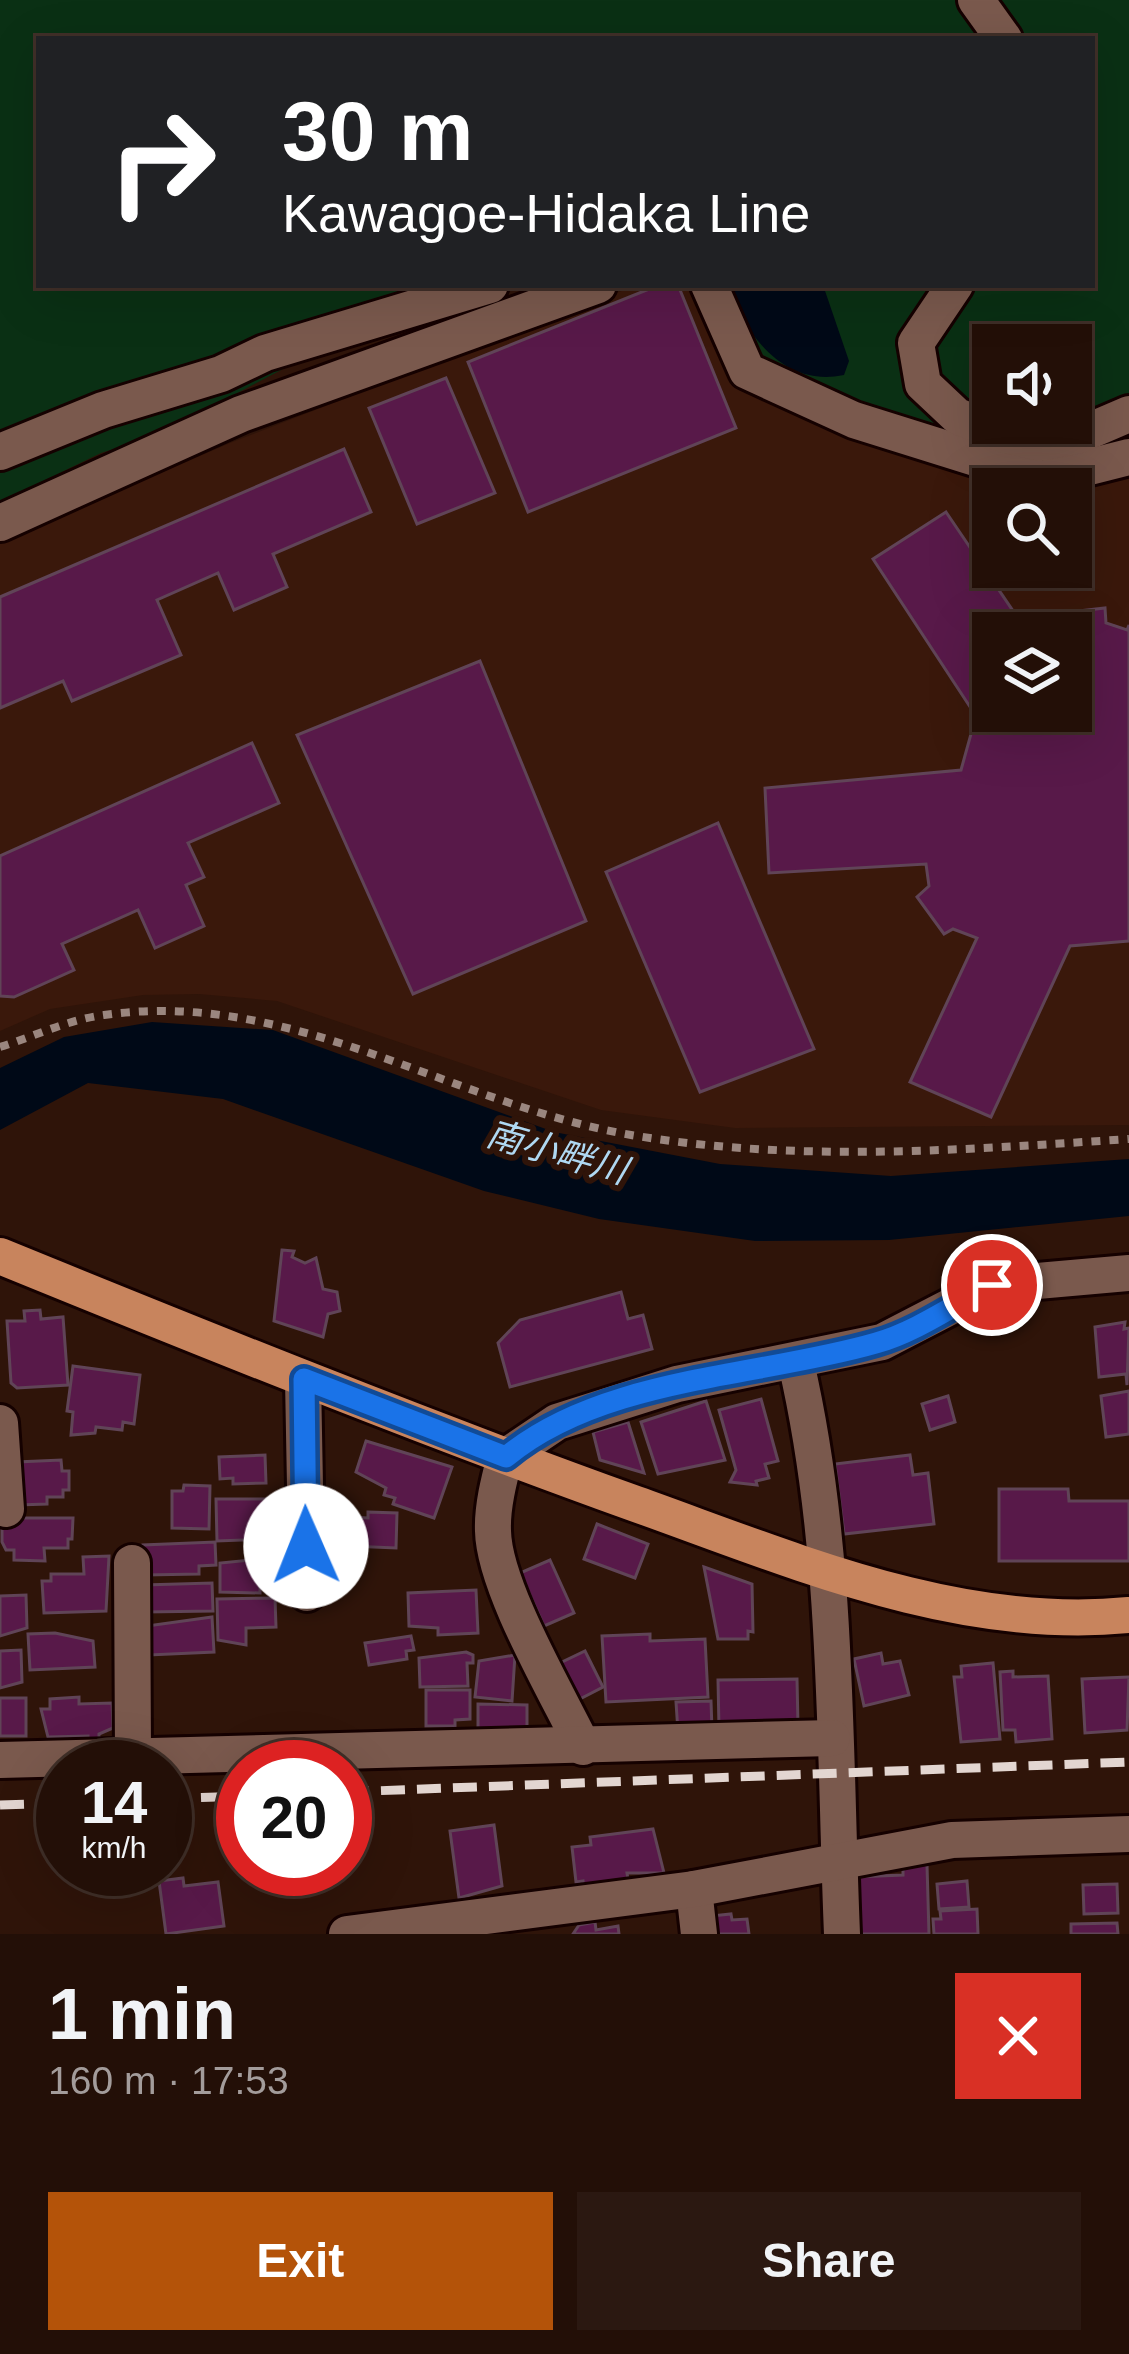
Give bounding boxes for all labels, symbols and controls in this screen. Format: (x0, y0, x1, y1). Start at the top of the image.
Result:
icon: right (84, 84, 240, 240)
text: 30 m (282, 84, 473, 178)
text: Kawagoe-Hidaka Line (282, 183, 810, 243)
map controls (972, 324, 1092, 732)
button: sound (972, 324, 1092, 444)
button: search (972, 468, 1092, 588)
button: layers (972, 612, 1092, 732)
water label: 南小畔川 (482, 1112, 636, 1193)
pin (941, 1234, 1043, 1336)
icon: arrive (959, 1252, 1025, 1318)
position arrow (243, 1483, 369, 1609)
speed limit sign: 20 (216, 1740, 372, 1896)
text: 14 (81, 1769, 147, 1836)
text: km/h (81, 1831, 147, 1864)
button: close (955, 1973, 1081, 2099)
text: 1 min (48, 1974, 236, 2054)
text: 160 m · 17:53 (48, 2059, 289, 2102)
button: Exit (48, 2192, 553, 2330)
button: Share (577, 2192, 1081, 2330)

